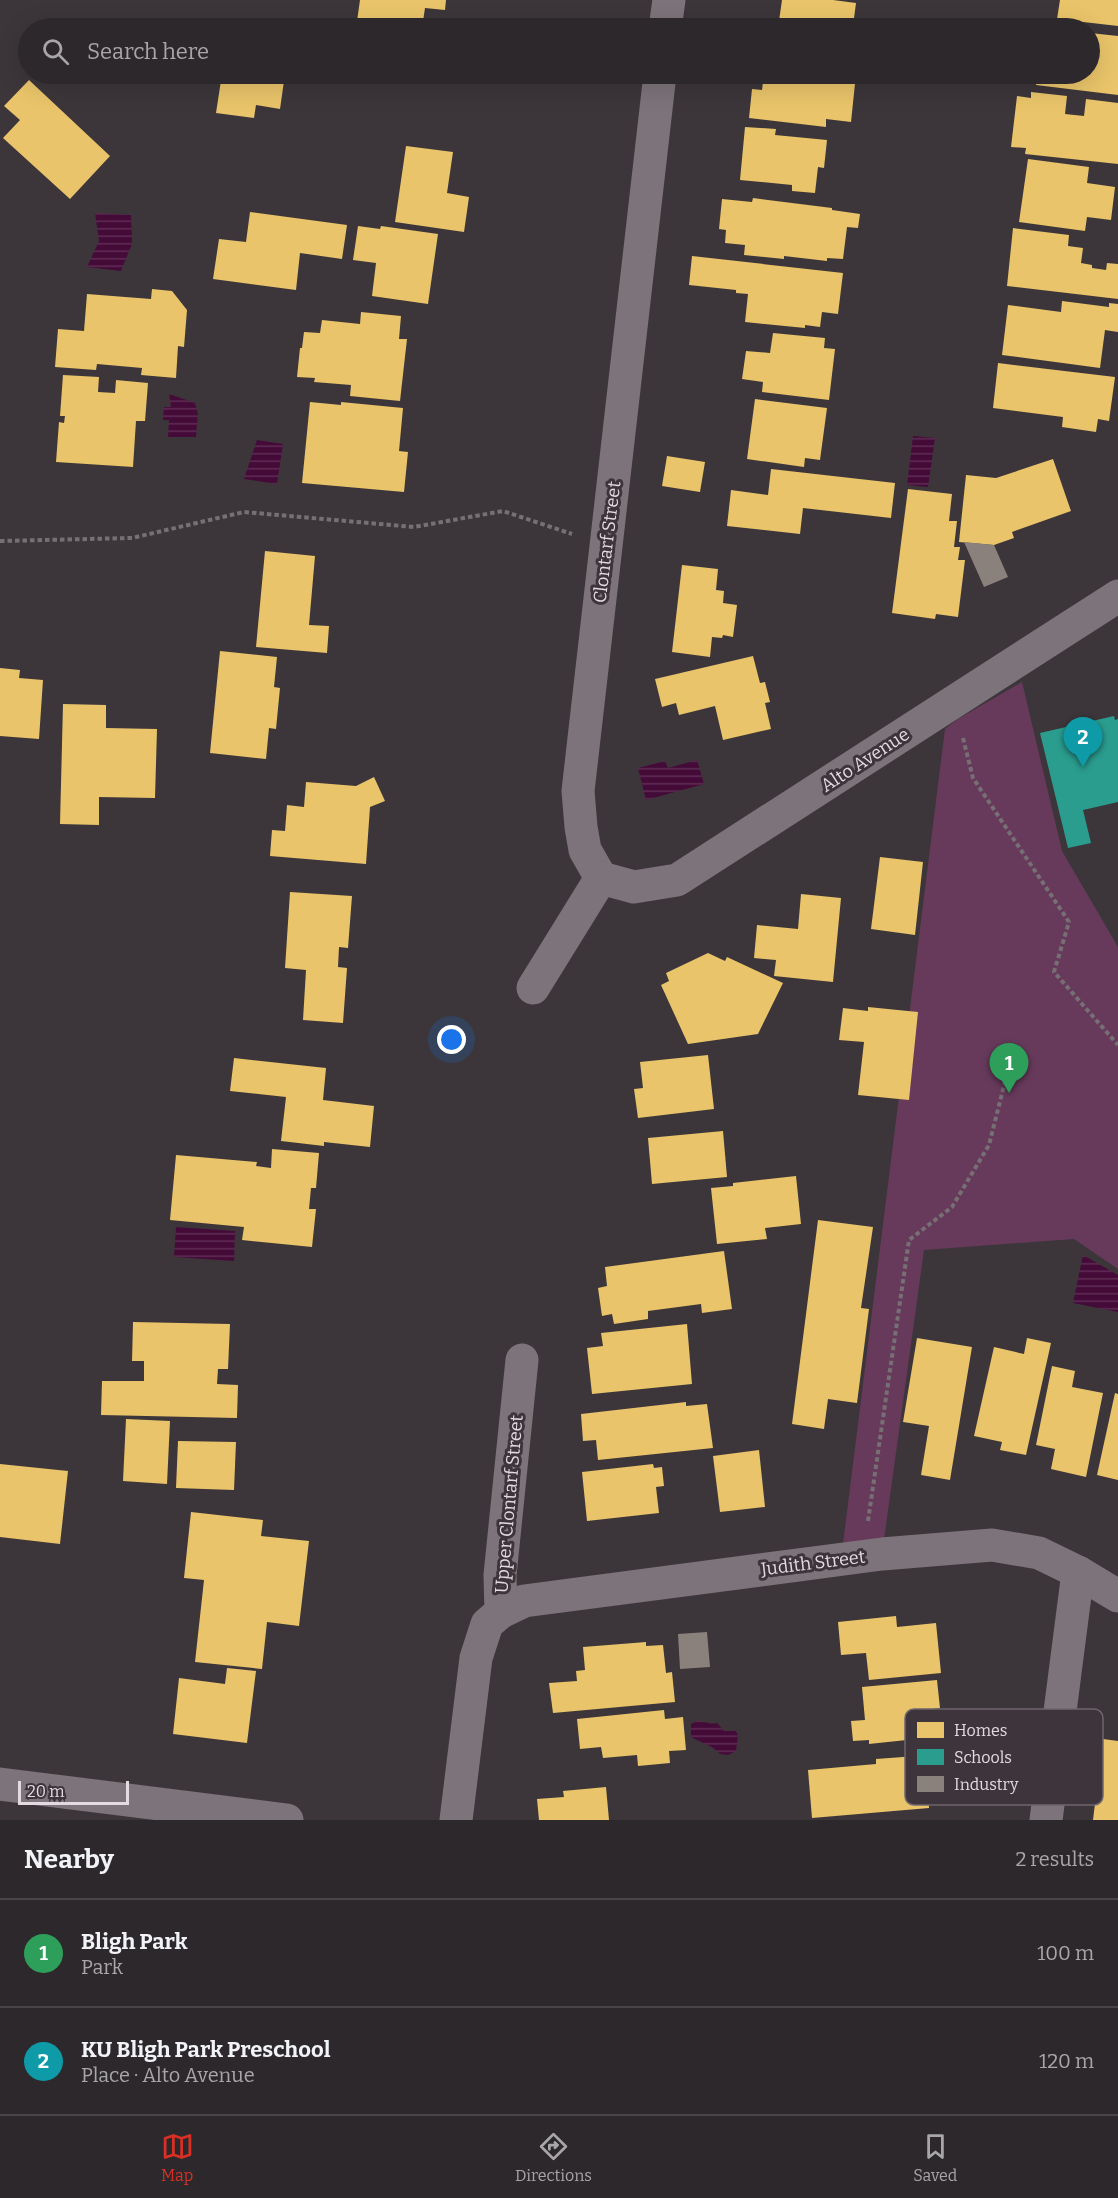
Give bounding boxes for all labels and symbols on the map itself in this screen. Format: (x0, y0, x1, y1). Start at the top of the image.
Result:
street label: Clontarf Street (589, 479, 625, 604)
pin: 2 (1064, 718, 1102, 767)
street label: Alto Avenue (817, 723, 913, 797)
your location (437, 1025, 466, 1054)
pin: 1 (990, 1044, 1028, 1093)
street label: Upper Clontarf Street (490, 1413, 528, 1594)
street label: Judith Street (759, 1546, 867, 1580)
legend (905, 1709, 1103, 1805)
text: Homes (954, 1721, 1007, 1740)
text: Schools (954, 1748, 1012, 1767)
text: Industry (954, 1775, 1019, 1794)
scale bar (18, 1778, 129, 1806)

